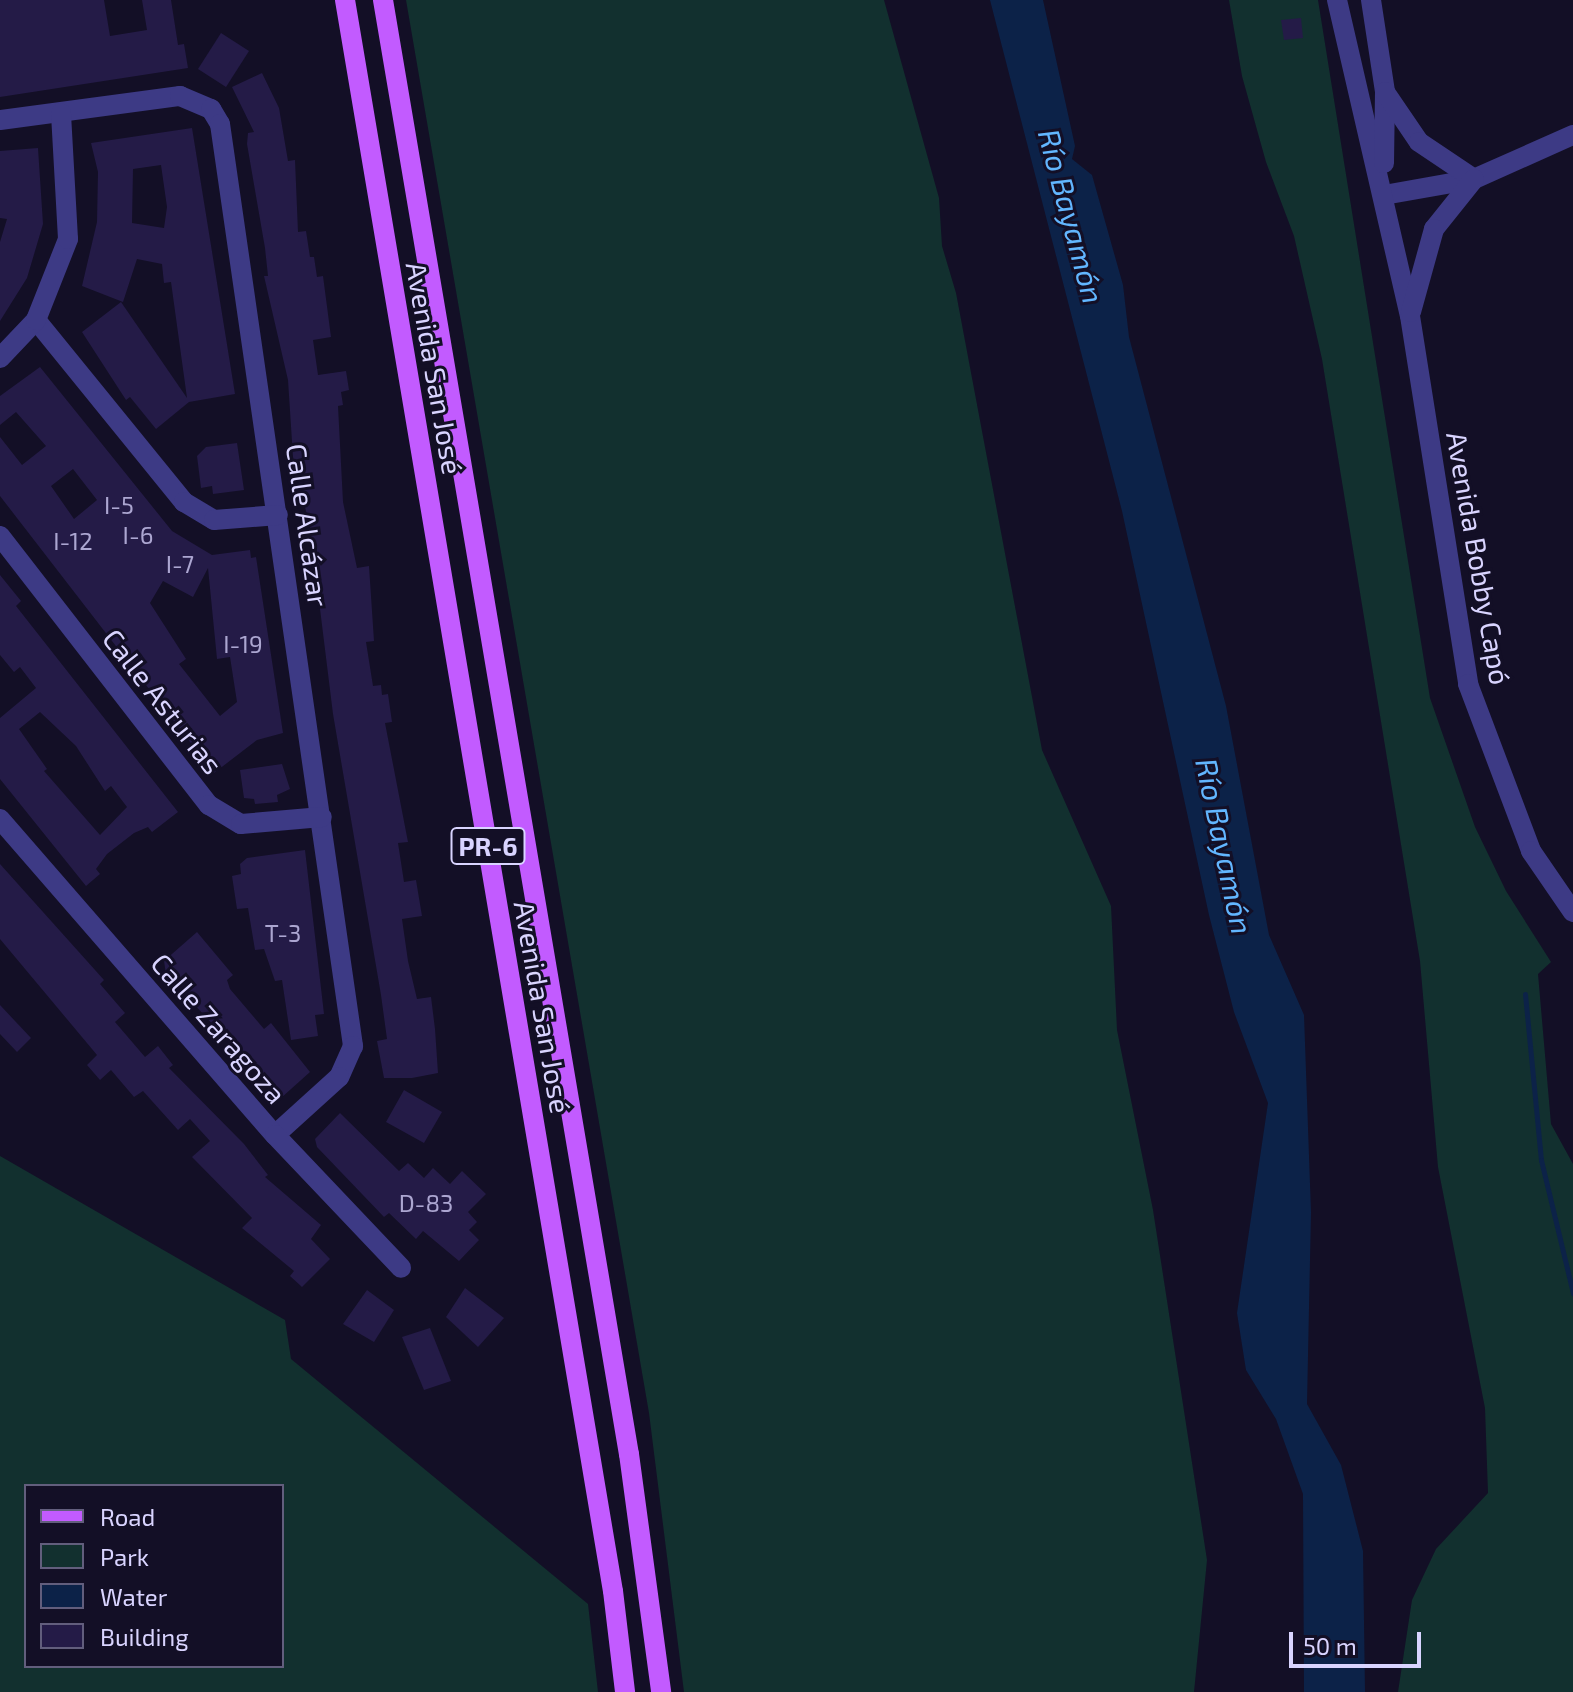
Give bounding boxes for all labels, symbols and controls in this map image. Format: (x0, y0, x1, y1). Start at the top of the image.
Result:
water label: Río Bayamón (1031, 125, 1113, 307)
street label: Avenida San José (400, 259, 470, 477)
street label: Avenida Bobby Capó (1440, 429, 1518, 687)
street label: Calle Alcázar (280, 441, 336, 609)
house number: I-5 (104, 491, 134, 519)
house number: I-6 (123, 521, 153, 549)
house number: I-12 (53, 527, 93, 555)
house number: I-7 (166, 550, 194, 578)
street label: Calle Asturias (96, 622, 230, 780)
house number: I-19 (223, 630, 263, 658)
water label: Río Bayamón (1189, 755, 1261, 937)
road number: PR-6 (450, 824, 526, 868)
street label: Avenida San José (508, 898, 578, 1116)
house number: T-3 (265, 919, 301, 947)
street label: Calle Zaragoza (145, 946, 293, 1110)
house number: D-83 (399, 1189, 453, 1217)
legend (24, 1484, 284, 1668)
text: Road (100, 1502, 155, 1531)
text: Park (100, 1542, 149, 1571)
text: Water (100, 1582, 167, 1611)
scale bar (1293, 1616, 1425, 1666)
text: Building (100, 1622, 189, 1651)
text: 50 m (1303, 1631, 1357, 1660)

